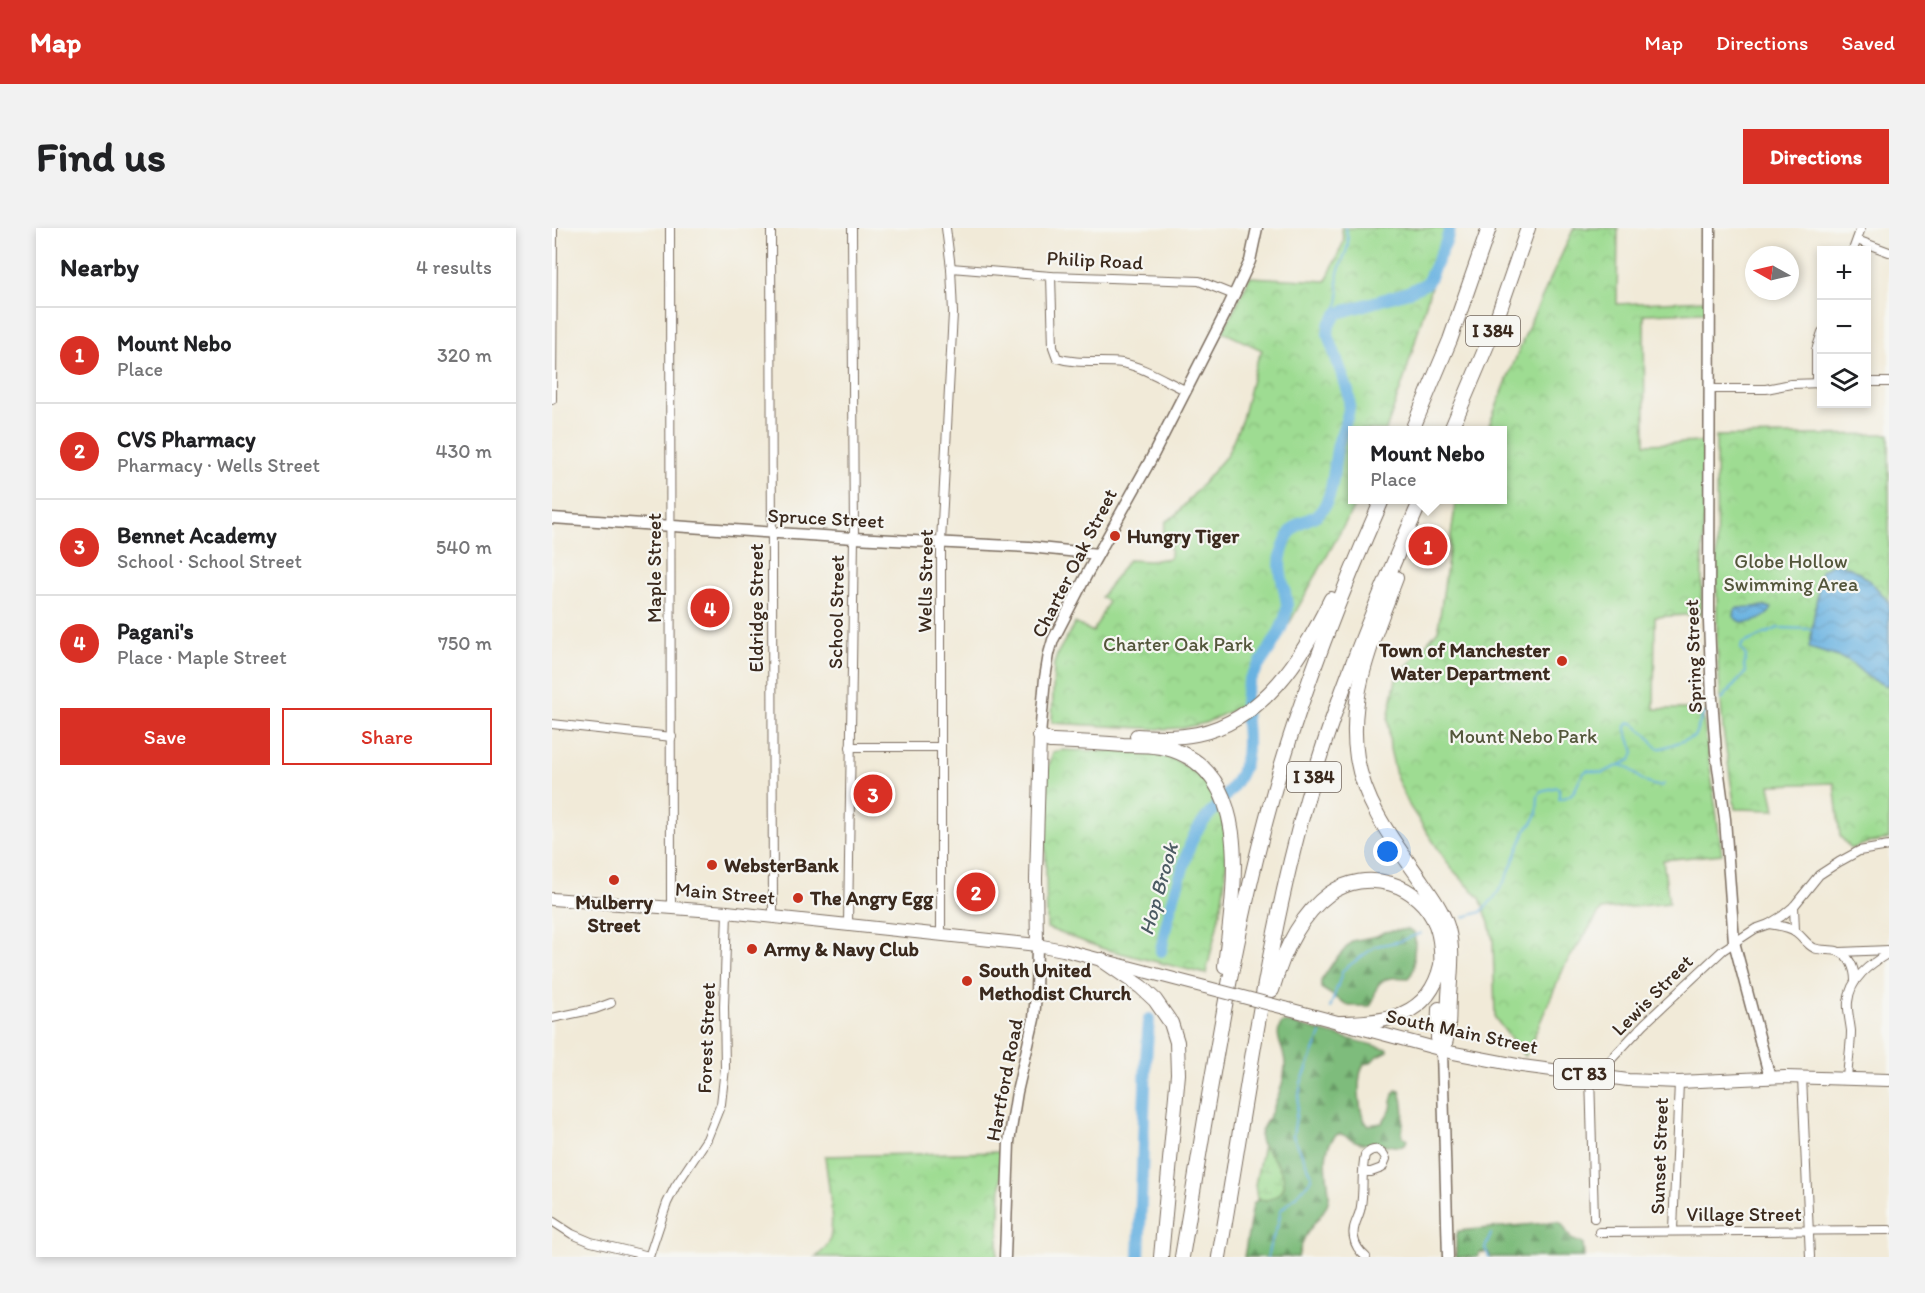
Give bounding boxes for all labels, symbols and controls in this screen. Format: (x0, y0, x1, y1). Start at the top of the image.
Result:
text: Map (30, 25, 81, 59)
text: Map (1645, 30, 1683, 55)
text: Directions (1716, 30, 1808, 55)
text: Saved (1841, 30, 1895, 55)
button: Directions (1743, 129, 1889, 184)
text: Find us (36, 131, 166, 182)
street label: Philip Road (1046, 245, 1144, 275)
north arrow (1745, 246, 1799, 300)
map controls (1817, 246, 1871, 408)
button: + (1817, 246, 1871, 300)
text: Nearby (60, 251, 139, 283)
text: 4 results (416, 255, 492, 279)
button: − (1817, 300, 1871, 354)
road number: I 384 (1466, 316, 1520, 346)
text: Mount Nebo (117, 330, 231, 357)
text: 1 (75, 343, 84, 367)
text: 320 m (437, 343, 492, 367)
button: layers (1817, 354, 1871, 408)
text: Place (117, 357, 163, 381)
text: CVS Pharmacy (117, 426, 256, 453)
popup (1348, 426, 1507, 504)
text: 2 (74, 439, 85, 463)
text: 430 m (435, 439, 492, 463)
text: Mount Nebo (1370, 440, 1485, 467)
text: Pharmacy · Wells Street (117, 453, 320, 477)
text: Place (1370, 467, 1416, 491)
street label: Charter Oak Street (1026, 484, 1122, 641)
street label: Spruce Street (767, 503, 885, 533)
street label: Maple Street (642, 513, 666, 623)
text: Bennet Academy (117, 522, 276, 549)
place label: Hungry Tiger (1127, 524, 1240, 549)
pin: 1 (1408, 524, 1448, 568)
street label: Wells Street (912, 529, 938, 633)
marker: Hungry Tiger (1108, 529, 1122, 543)
text: 3 (74, 535, 85, 559)
text: 540 m (436, 535, 492, 559)
street label: Eldridge Street (744, 543, 768, 673)
text: School · School Street (117, 549, 302, 573)
park label: Globe Hollow Swimming Area (1724, 549, 1859, 596)
street label: School Street (823, 555, 849, 669)
pin: 4 (690, 586, 730, 631)
street label: Spring Street (1679, 599, 1707, 713)
text: Pagani's (117, 618, 194, 645)
text: 4 (73, 631, 86, 655)
text: 750 m (438, 631, 492, 655)
park label: Charter Oak Park (1103, 632, 1254, 656)
place label: Town of Manchester Water Department (1378, 638, 1551, 686)
text: Place · Maple Street (117, 645, 287, 669)
marker: Town of Manchester Water Department (1555, 654, 1569, 668)
button: Save (60, 708, 270, 765)
button: Share (282, 708, 492, 765)
park label: Mount Nebo Park (1449, 724, 1597, 748)
road number: I 384 (1287, 762, 1341, 792)
pin: 3 (854, 772, 892, 816)
your location (1373, 837, 1402, 866)
water label: Hop Brook (1133, 839, 1183, 938)
place label: WebsterBank (724, 853, 839, 877)
marker: WebsterBank (705, 858, 719, 872)
pin: 2 (956, 870, 996, 914)
marker: Mulberry Street (607, 873, 621, 887)
street label: Main Street (674, 877, 776, 909)
place label: The Angry Egg (809, 886, 934, 911)
place label: Mulberry Street (575, 890, 653, 937)
marker: The Angry Egg (791, 891, 805, 905)
place label: Army & Navy Club (763, 937, 919, 962)
marker: Army & Navy Club (745, 942, 759, 956)
street label: Lewis Street (1606, 949, 1698, 1041)
place label: South United Methodist Church (979, 958, 1132, 1005)
marker: South United Methodist Church (960, 974, 974, 988)
street label: Forest Street (692, 982, 720, 1094)
street label: South Main Street (1384, 1003, 1540, 1059)
street label: Hartford Road (980, 1017, 1028, 1143)
road number: CT 83 (1554, 1059, 1614, 1089)
street label: Sunset Street (1645, 1097, 1673, 1215)
street label: Village Street (1686, 1202, 1802, 1226)

